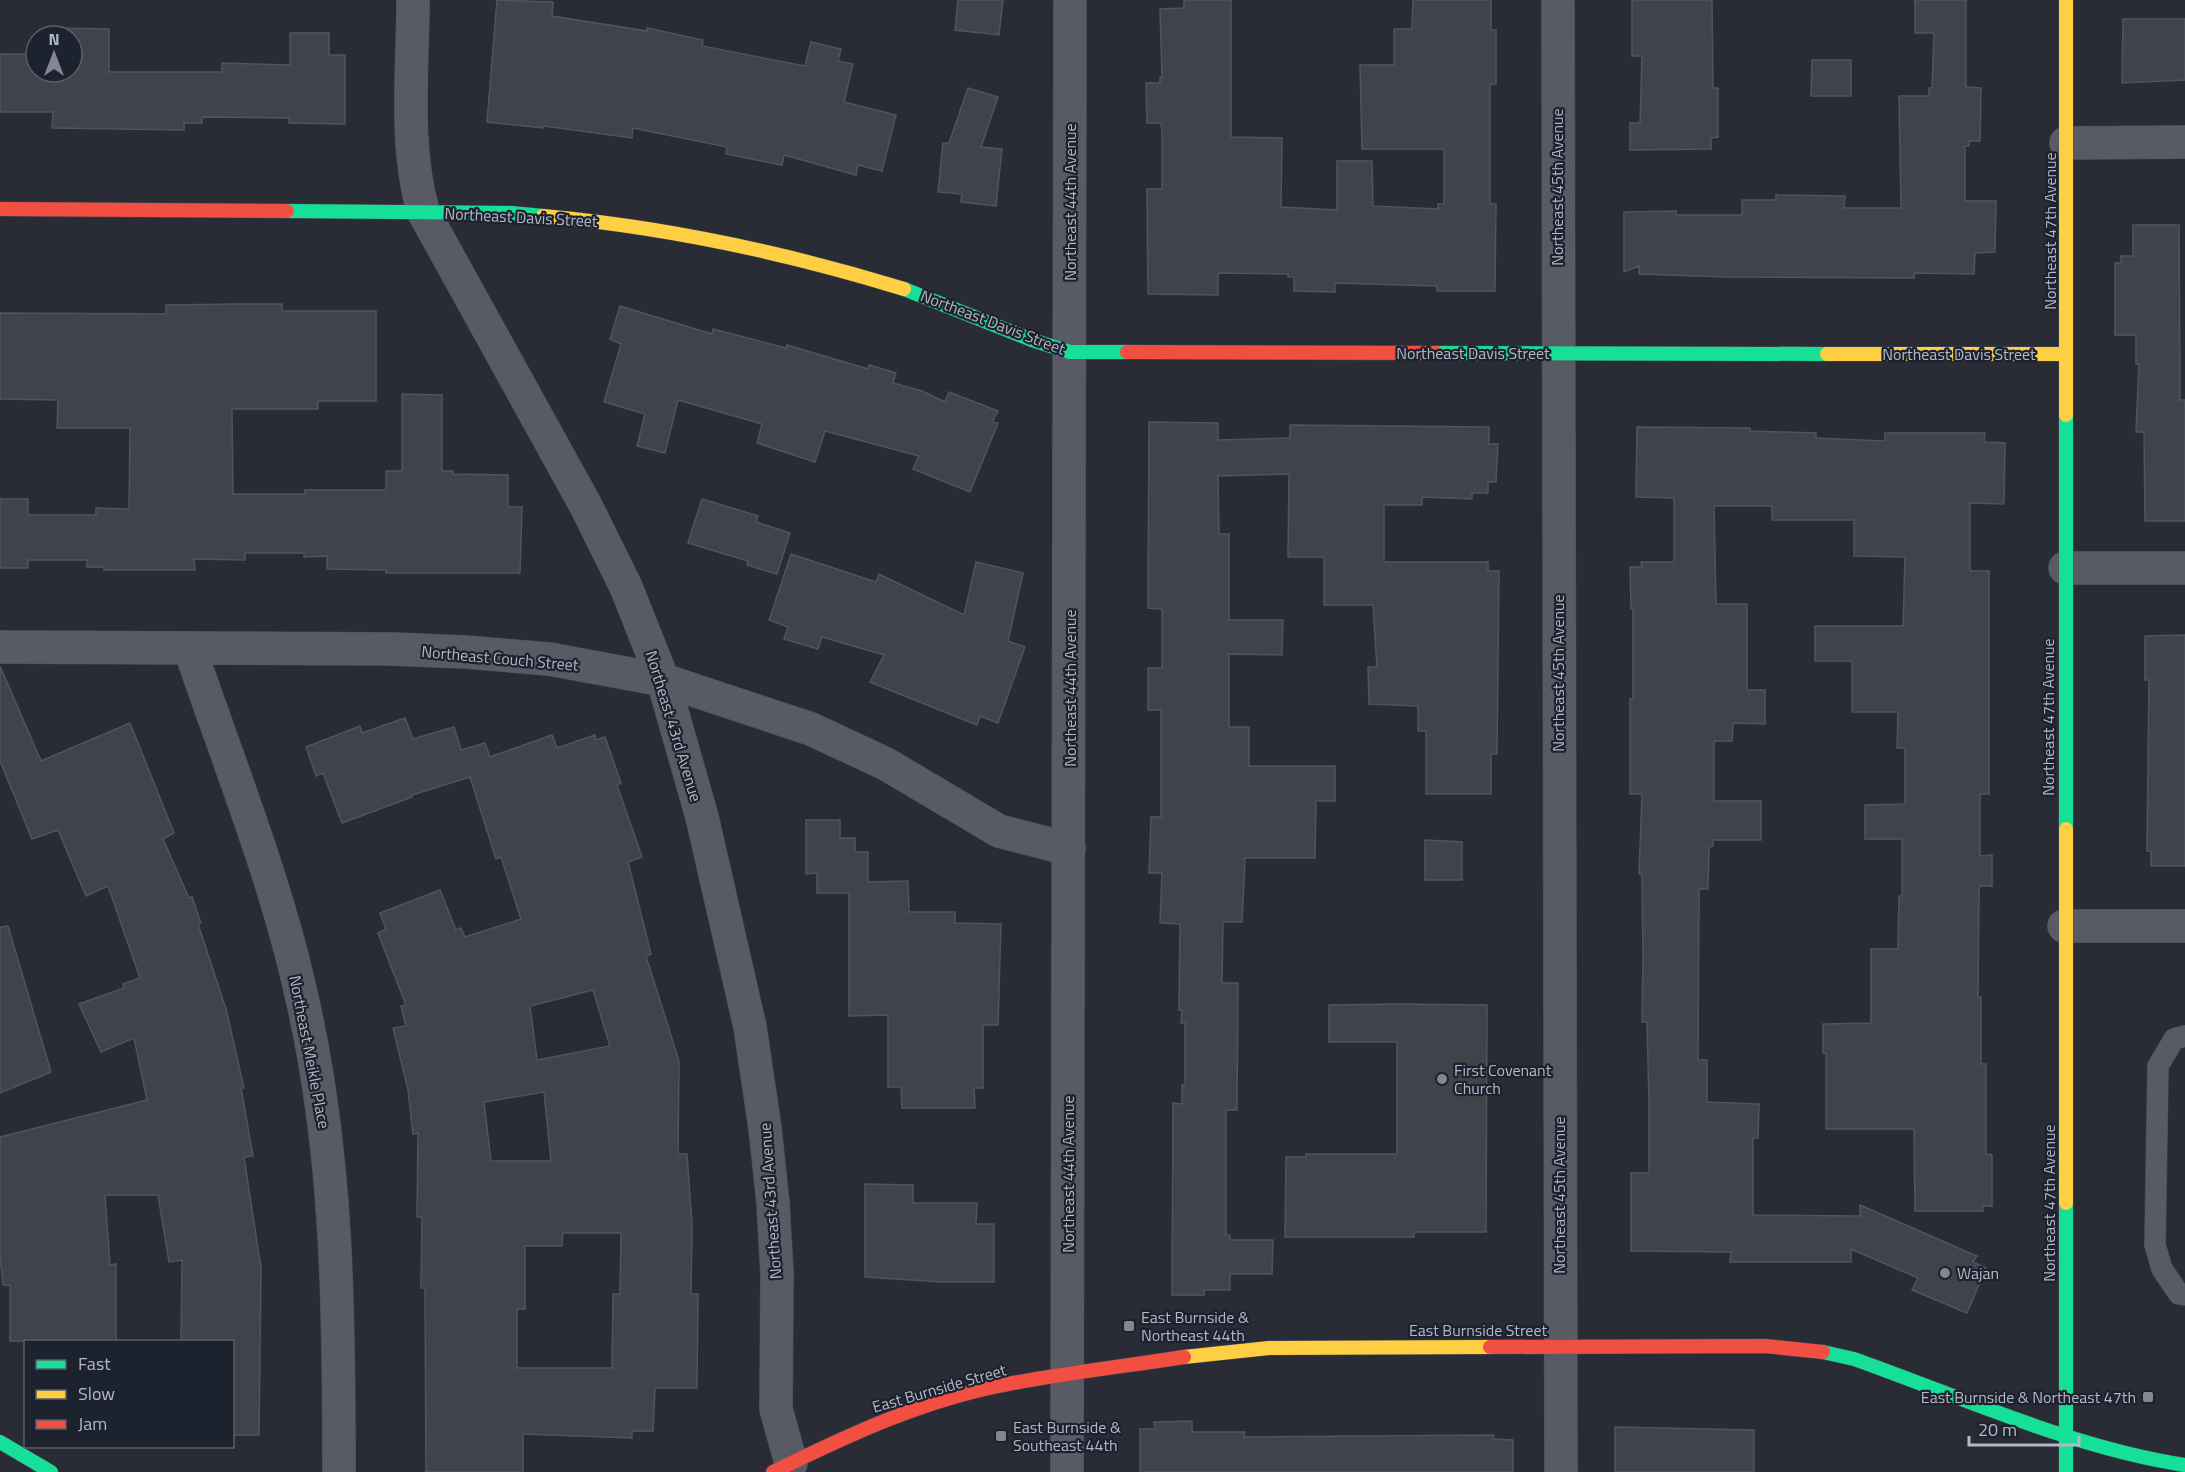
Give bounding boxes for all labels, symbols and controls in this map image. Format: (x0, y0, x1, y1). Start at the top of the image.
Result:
north arrow (24, 24, 84, 84)
text: N (48, 27, 60, 51)
street label: Northeast 45th Avenue (1545, 108, 1569, 266)
street label: Northeast 44th Avenue (1058, 123, 1082, 281)
street label: Northeast 47th Avenue (2038, 152, 2062, 310)
street label: Northeast Davis Street (444, 201, 599, 233)
street label: Northeast Davis Street (917, 283, 1069, 361)
street label: Northeast Davis Street (1396, 341, 1550, 365)
street label: Northeast Davis Street (1882, 342, 2036, 366)
street label: Northeast 45th Avenue (1546, 594, 1570, 752)
street label: Northeast 44th Avenue (1058, 609, 1082, 767)
street label: Northeast 47th Avenue (2036, 638, 2060, 796)
street label: Northeast Couch Street (421, 639, 580, 677)
street label: Northeast 43rd Avenue (640, 647, 708, 805)
street label: Northeast Meikle Place (283, 973, 337, 1131)
place label: First Covenant Church (1454, 1058, 1552, 1100)
marker: First Covenant Church (1435, 1072, 1449, 1086)
street label: Northeast 44th Avenue (1056, 1095, 1080, 1253)
street label: Northeast 45th Avenue (1547, 1116, 1571, 1274)
street label: Northeast 43rd Avenue (753, 1122, 787, 1280)
street label: Northeast 47th Avenue (2037, 1124, 2061, 1282)
place label: Wajan (1957, 1261, 1999, 1285)
marker: Wajan (1938, 1266, 1952, 1280)
place label: East Burnside & Northeast 44th (1141, 1305, 1249, 1347)
street label: East Burnside Street (1409, 1318, 1547, 1342)
marker: East Burnside & Northeast 44th (1122, 1319, 1136, 1333)
legend (24, 1340, 234, 1448)
text: Fast (78, 1350, 111, 1377)
street label: East Burnside Street (869, 1357, 1009, 1419)
text: Slow (78, 1380, 115, 1407)
place label: East Burnside & Northeast 47th (1921, 1385, 2136, 1409)
marker: East Burnside & Northeast 47th (2141, 1390, 2155, 1404)
scale bar (1969, 1409, 2078, 1447)
text: Jam (78, 1410, 107, 1437)
place label: East Burnside & Southeast 44th (1013, 1415, 1121, 1457)
text: 20 m (1978, 1416, 2017, 1443)
marker: East Burnside & Southeast 44th (994, 1429, 1008, 1443)

